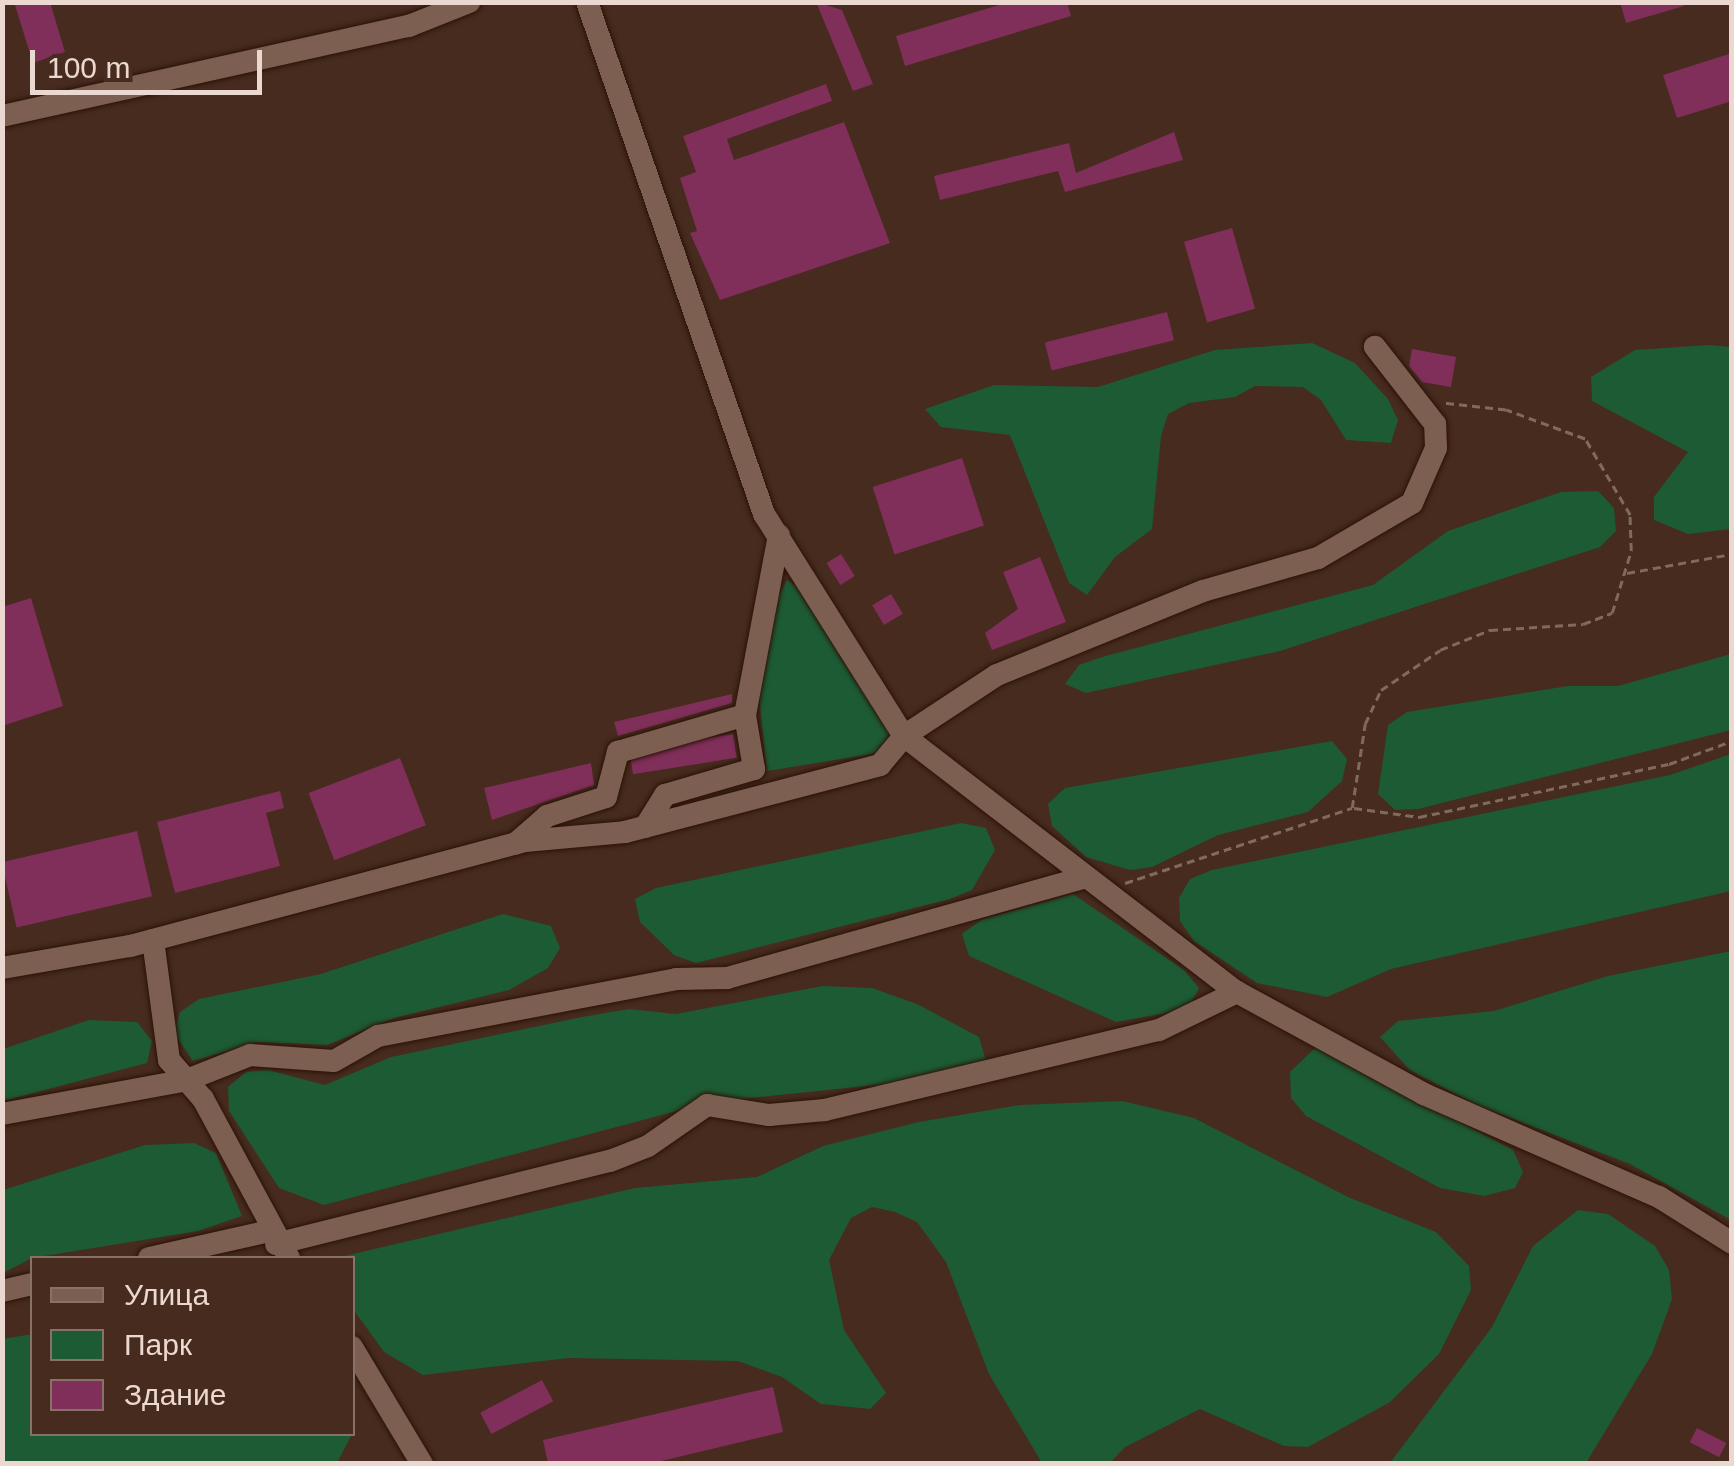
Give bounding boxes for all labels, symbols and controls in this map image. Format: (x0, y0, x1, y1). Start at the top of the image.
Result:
scale bar (35, 30, 268, 92)
text: 100 m (47, 51, 130, 84)
legend (30, 1256, 355, 1436)
text: Улица (124, 1278, 209, 1311)
text: Парк (124, 1328, 192, 1361)
text: Здание (124, 1378, 226, 1411)

